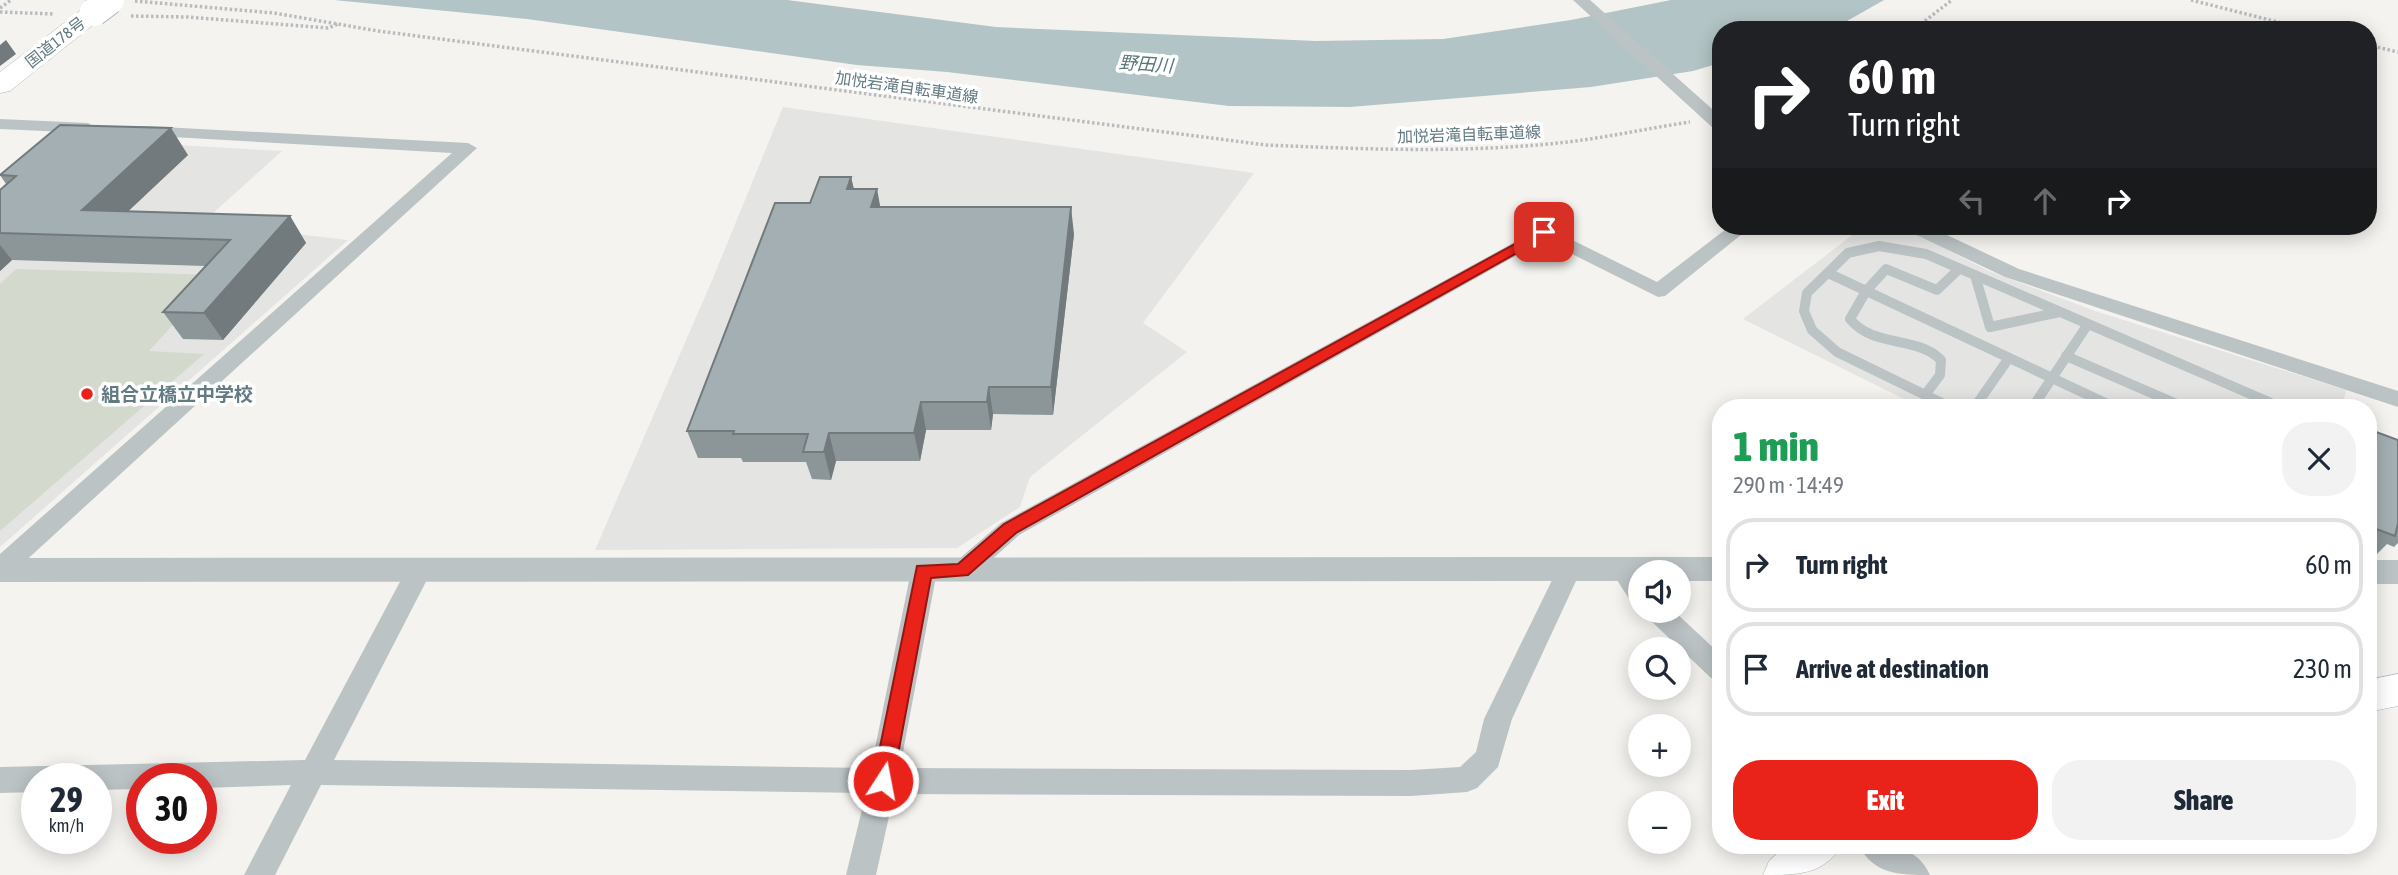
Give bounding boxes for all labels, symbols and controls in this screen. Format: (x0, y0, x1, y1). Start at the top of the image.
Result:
street label: 国道178号 (22, 13, 88, 71)
text: 60 m (1848, 48, 1936, 104)
icon: right (1733, 49, 1824, 140)
water label: 野田川 (1118, 52, 1176, 76)
street label: 加悦岩滝自転車道線 (834, 68, 980, 106)
text: Turn right (1848, 106, 1961, 143)
street label: 加悦岩滝自転車道線 (1397, 122, 1541, 146)
icon: left (1953, 182, 1991, 220)
icon: ahead (2026, 182, 2064, 220)
icon: right (2099, 182, 2137, 220)
pin (1514, 202, 1574, 262)
icon: arrive (1525, 213, 1563, 251)
place label: 組合立橋立中学校 (101, 383, 253, 405)
marker: 組合立橋立中学校 (79, 386, 95, 402)
text: 1 min (1733, 422, 1819, 470)
button: close (2282, 422, 2356, 496)
text: 290 m · 14:49 (1733, 472, 1844, 498)
icon: right (1737, 546, 1775, 584)
text: Turn right (1796, 550, 1887, 580)
text: 60 m (2305, 550, 2352, 580)
map controls (1628, 560, 1691, 854)
button: sound (1628, 560, 1691, 623)
button: search (1628, 637, 1691, 700)
icon: arrive (1737, 650, 1775, 688)
text: Arrive at destination (1796, 654, 1989, 684)
text: 230 m (2293, 654, 2352, 684)
button: + (1628, 714, 1691, 777)
position arrow (846, 744, 920, 818)
button: Exit (1733, 760, 2038, 840)
button: Share (2052, 760, 2356, 840)
speed limit sign: 30 (126, 763, 217, 854)
text: 29 (50, 779, 83, 819)
button: − (1628, 791, 1691, 854)
text: km/h (49, 815, 84, 836)

